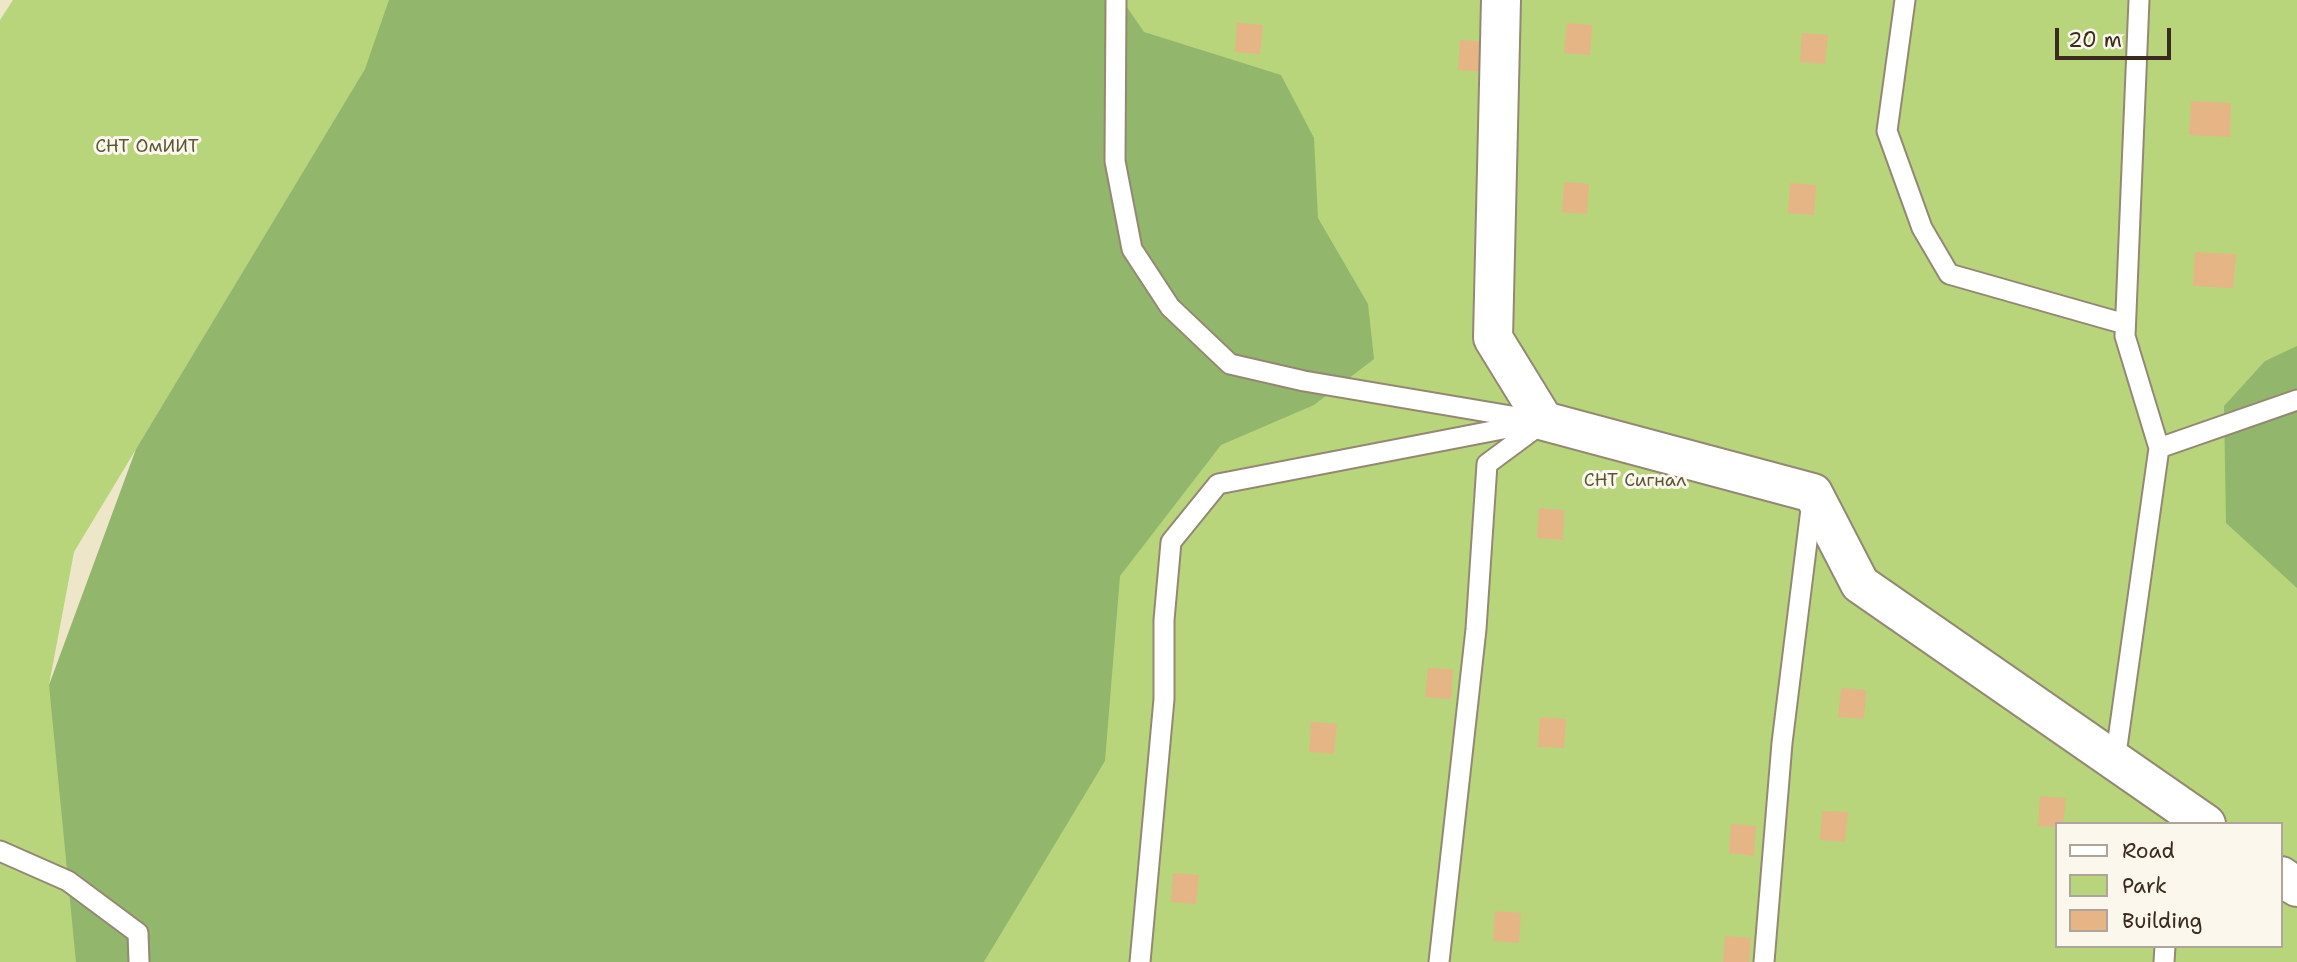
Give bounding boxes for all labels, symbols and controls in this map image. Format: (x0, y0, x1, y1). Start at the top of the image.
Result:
scale bar (2059, 14, 2174, 58)
text: 20 m (2068, 26, 2122, 54)
park label: СНТ ОмИИТ (95, 136, 199, 158)
park label: СНТ Сигнал (1584, 470, 1686, 492)
legend (2056, 822, 2283, 948)
text: Road (2122, 837, 2175, 865)
text: Park (2122, 872, 2167, 900)
text: Building (2122, 907, 2202, 935)

